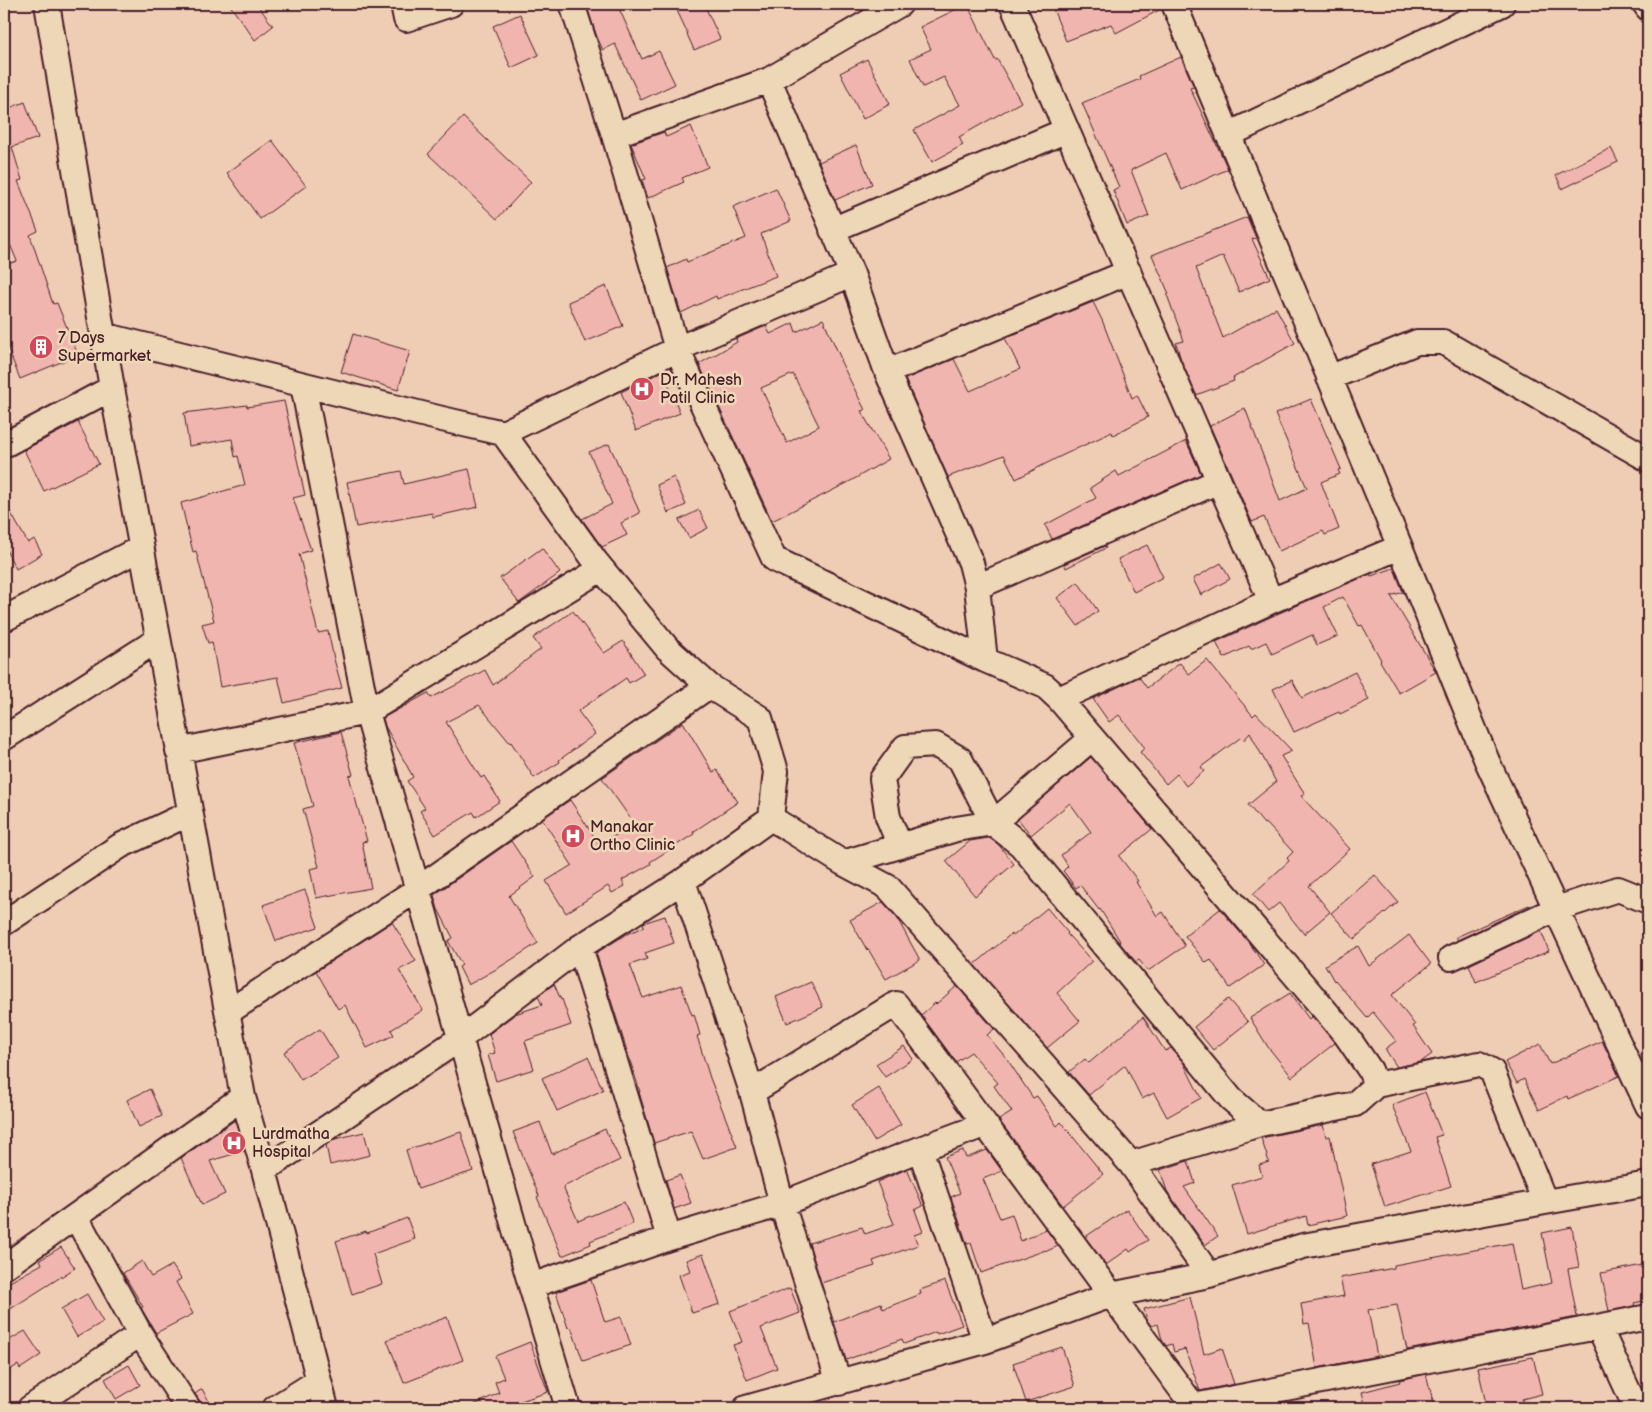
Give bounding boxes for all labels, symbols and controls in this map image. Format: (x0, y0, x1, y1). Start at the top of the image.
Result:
place label: 7 Days Supermarket (58, 329, 151, 366)
building icon: 7 Days Supermarket (28, 334, 54, 360)
place label: Dr. Mahesh Patil Clinic (660, 371, 742, 408)
hospital icon: Dr. Mahesh Patil Clinic (629, 376, 655, 402)
place label: Manakar Ortho Clinic (590, 818, 675, 855)
hospital icon: Manakar Ortho Clinic (560, 823, 586, 849)
place label: Lurdmatha Hospital (252, 1125, 330, 1162)
hospital icon: Lurdmatha Hospital (221, 1130, 247, 1156)

